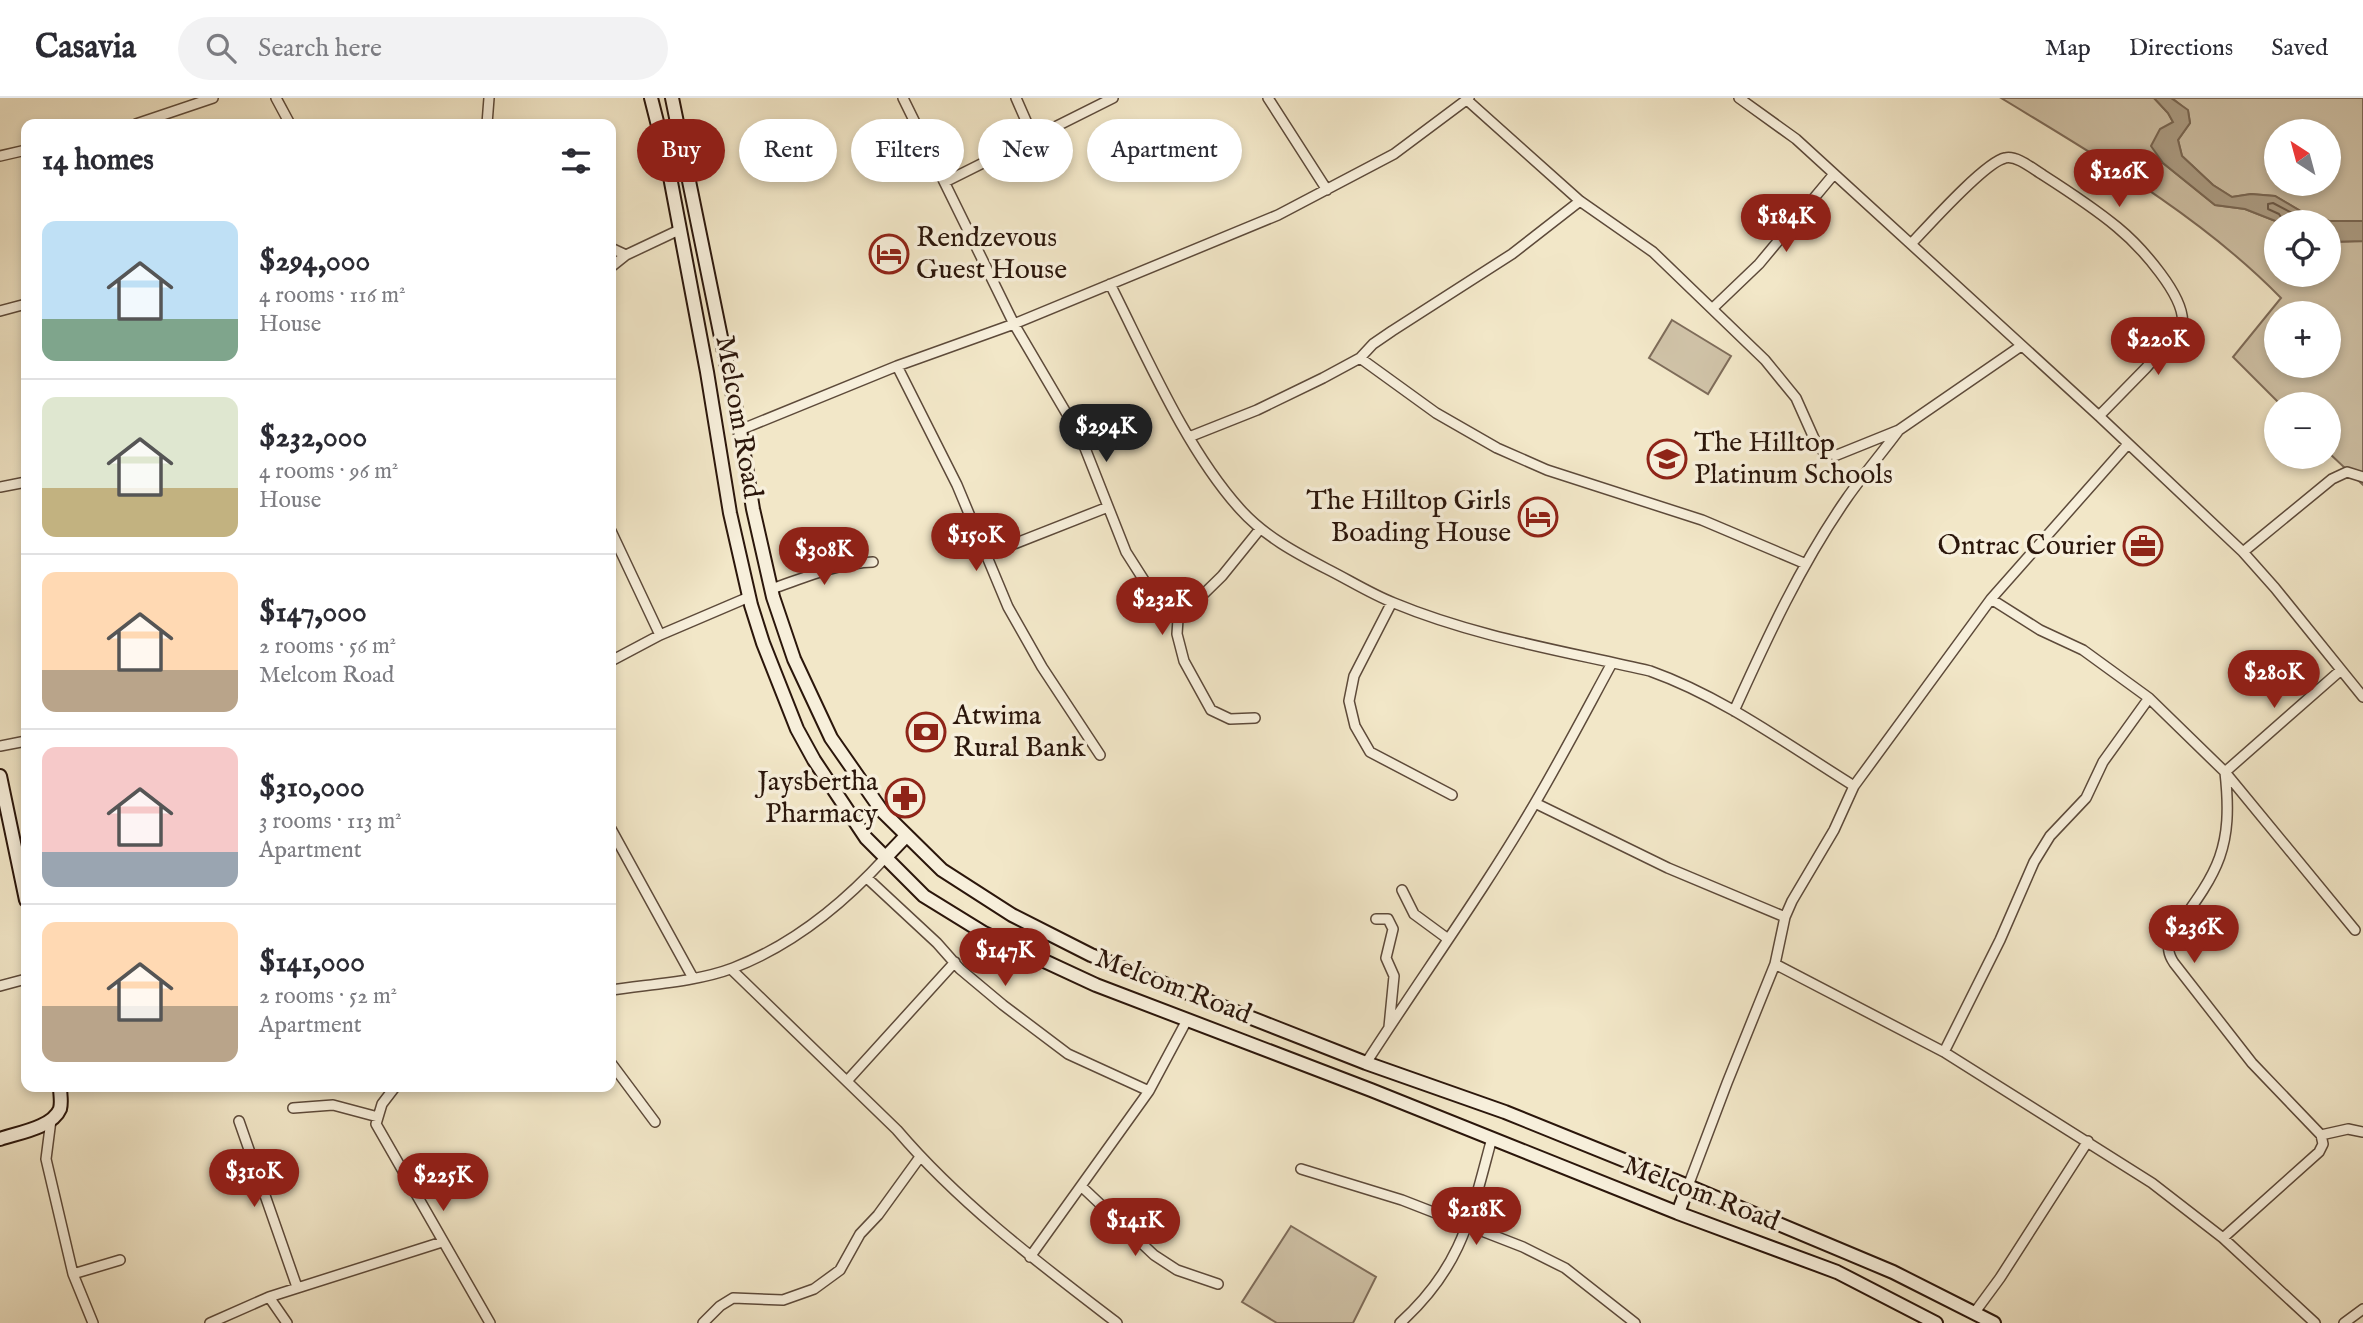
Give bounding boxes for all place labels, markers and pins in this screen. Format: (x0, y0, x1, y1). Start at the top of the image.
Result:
pin: $126K (2070, 150, 2168, 209)
pin: $184K (1737, 194, 1835, 254)
place label: Rendzevous Guest House (916, 221, 1067, 288)
hotel icon: Rendzevous Guest House (868, 233, 910, 275)
pin: $220K (2109, 317, 2207, 377)
pin: $294K (1057, 404, 1155, 464)
place label: The Hilltop Platinum Schools (1694, 426, 1893, 493)
school or university icon: The Hilltop Platinum Schools (1646, 438, 1688, 480)
place label: The Hilltop Girls Boading House (1306, 484, 1511, 551)
hotel icon: The Hilltop Girls Boading House (1517, 496, 1559, 538)
pin: $150K (927, 514, 1025, 573)
office icon: Ontrac Courier (2122, 525, 2164, 567)
pin: $308K (775, 528, 873, 587)
place label: Ontrac Courier (1938, 529, 2116, 564)
pin: $232K (1113, 578, 1211, 637)
pin: $280K (2225, 650, 2323, 710)
place label: Atwima Rural Bank (952, 699, 1086, 766)
bank icon: Atwima Rural Bank (905, 711, 947, 753)
place label: Jaysbertha Pharmacy (754, 765, 879, 832)
pharmacy icon: Jaysbertha Pharmacy (884, 777, 926, 819)
pin: $236K (2145, 906, 2243, 965)
pin: $147K (956, 928, 1054, 988)
pin: $310K (205, 1150, 303, 1209)
pin: $225K (394, 1154, 492, 1213)
pin: $218K (1427, 1188, 1525, 1247)
pin: $141K (1086, 1198, 1184, 1258)

